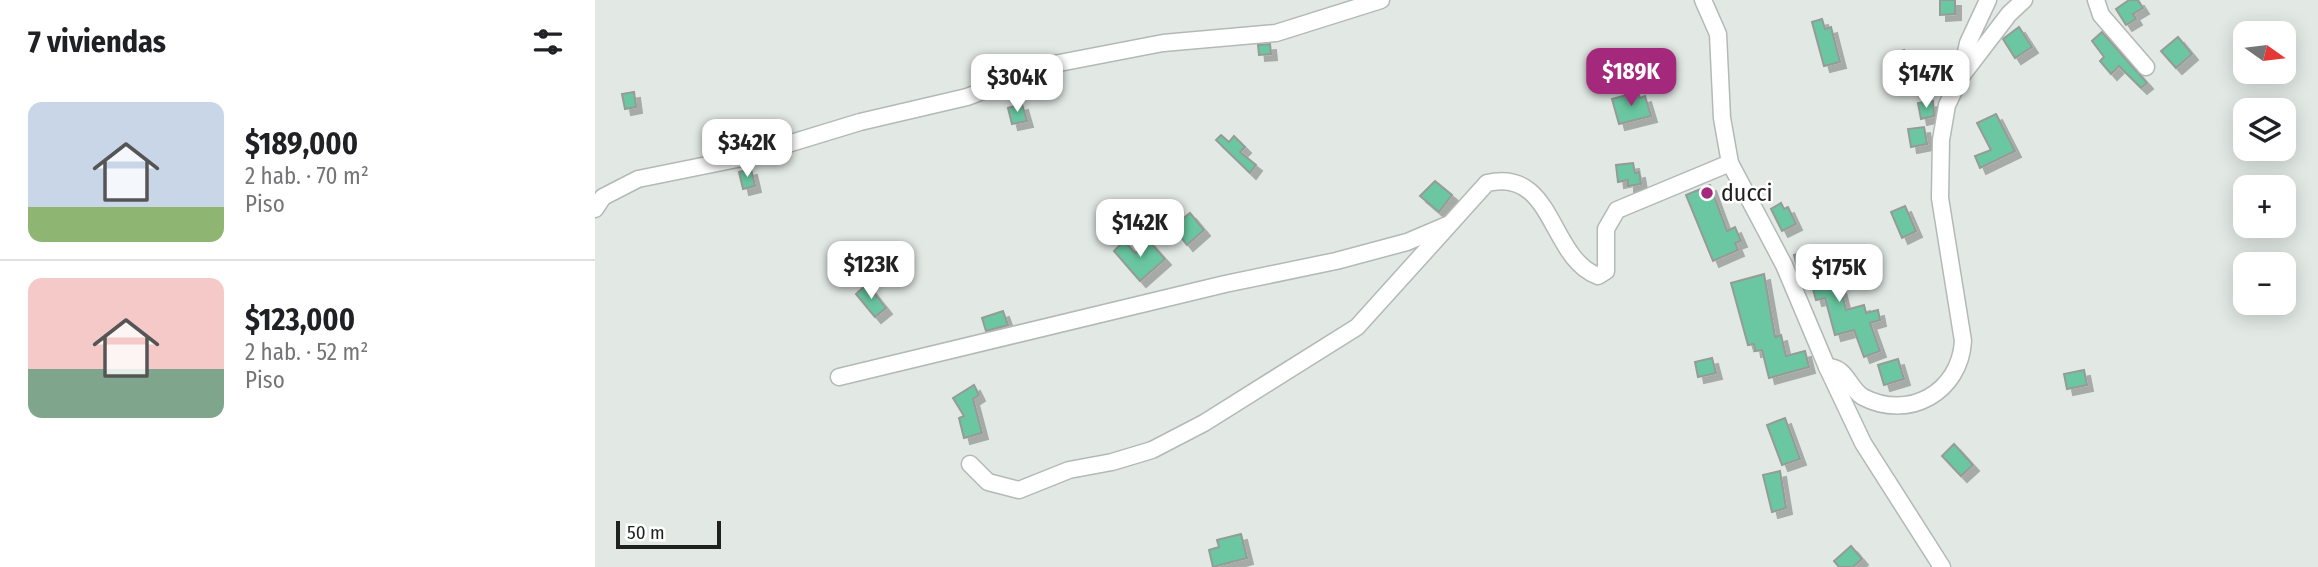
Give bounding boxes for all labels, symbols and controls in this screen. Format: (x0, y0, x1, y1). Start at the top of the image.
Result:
north arrow (2233, 21, 2296, 84)
map controls (2233, 21, 2296, 315)
icon: filters (529, 23, 567, 61)
text: 7 viviendas (28, 24, 166, 60)
pin: $189K (1582, 48, 1680, 108)
pin: $147K (1877, 50, 1975, 110)
pin: $304K (968, 54, 1066, 114)
text: $189K (1602, 57, 1660, 85)
text: $147K (1899, 59, 1953, 87)
text: $304K (987, 63, 1047, 91)
button: layers (2233, 98, 2296, 161)
pin: $342K (698, 120, 796, 179)
text: $189,000 (245, 126, 358, 162)
text: $342K (718, 128, 776, 156)
icon: home (84, 130, 168, 214)
text: 2 hab. · 70 m² (245, 162, 369, 190)
button: + (2233, 175, 2296, 238)
place label: ducci (1721, 179, 1773, 207)
marker: ducci (1699, 185, 1715, 201)
text: Piso (245, 190, 285, 218)
pin: $142K (1091, 200, 1189, 259)
text: $142K (1112, 208, 1168, 236)
pin: $123K (822, 242, 920, 301)
pin: $175K (1790, 244, 1888, 304)
text: $123K (843, 250, 899, 278)
button: − (2233, 252, 2296, 315)
text: $175K (1812, 253, 1866, 281)
text: $123,000 (245, 302, 355, 338)
icon: home (84, 306, 168, 390)
text: 2 hab. · 52 m² (245, 338, 368, 366)
text: Piso (245, 366, 285, 394)
scale bar (616, 518, 721, 550)
text: 50 m (627, 521, 665, 544)

